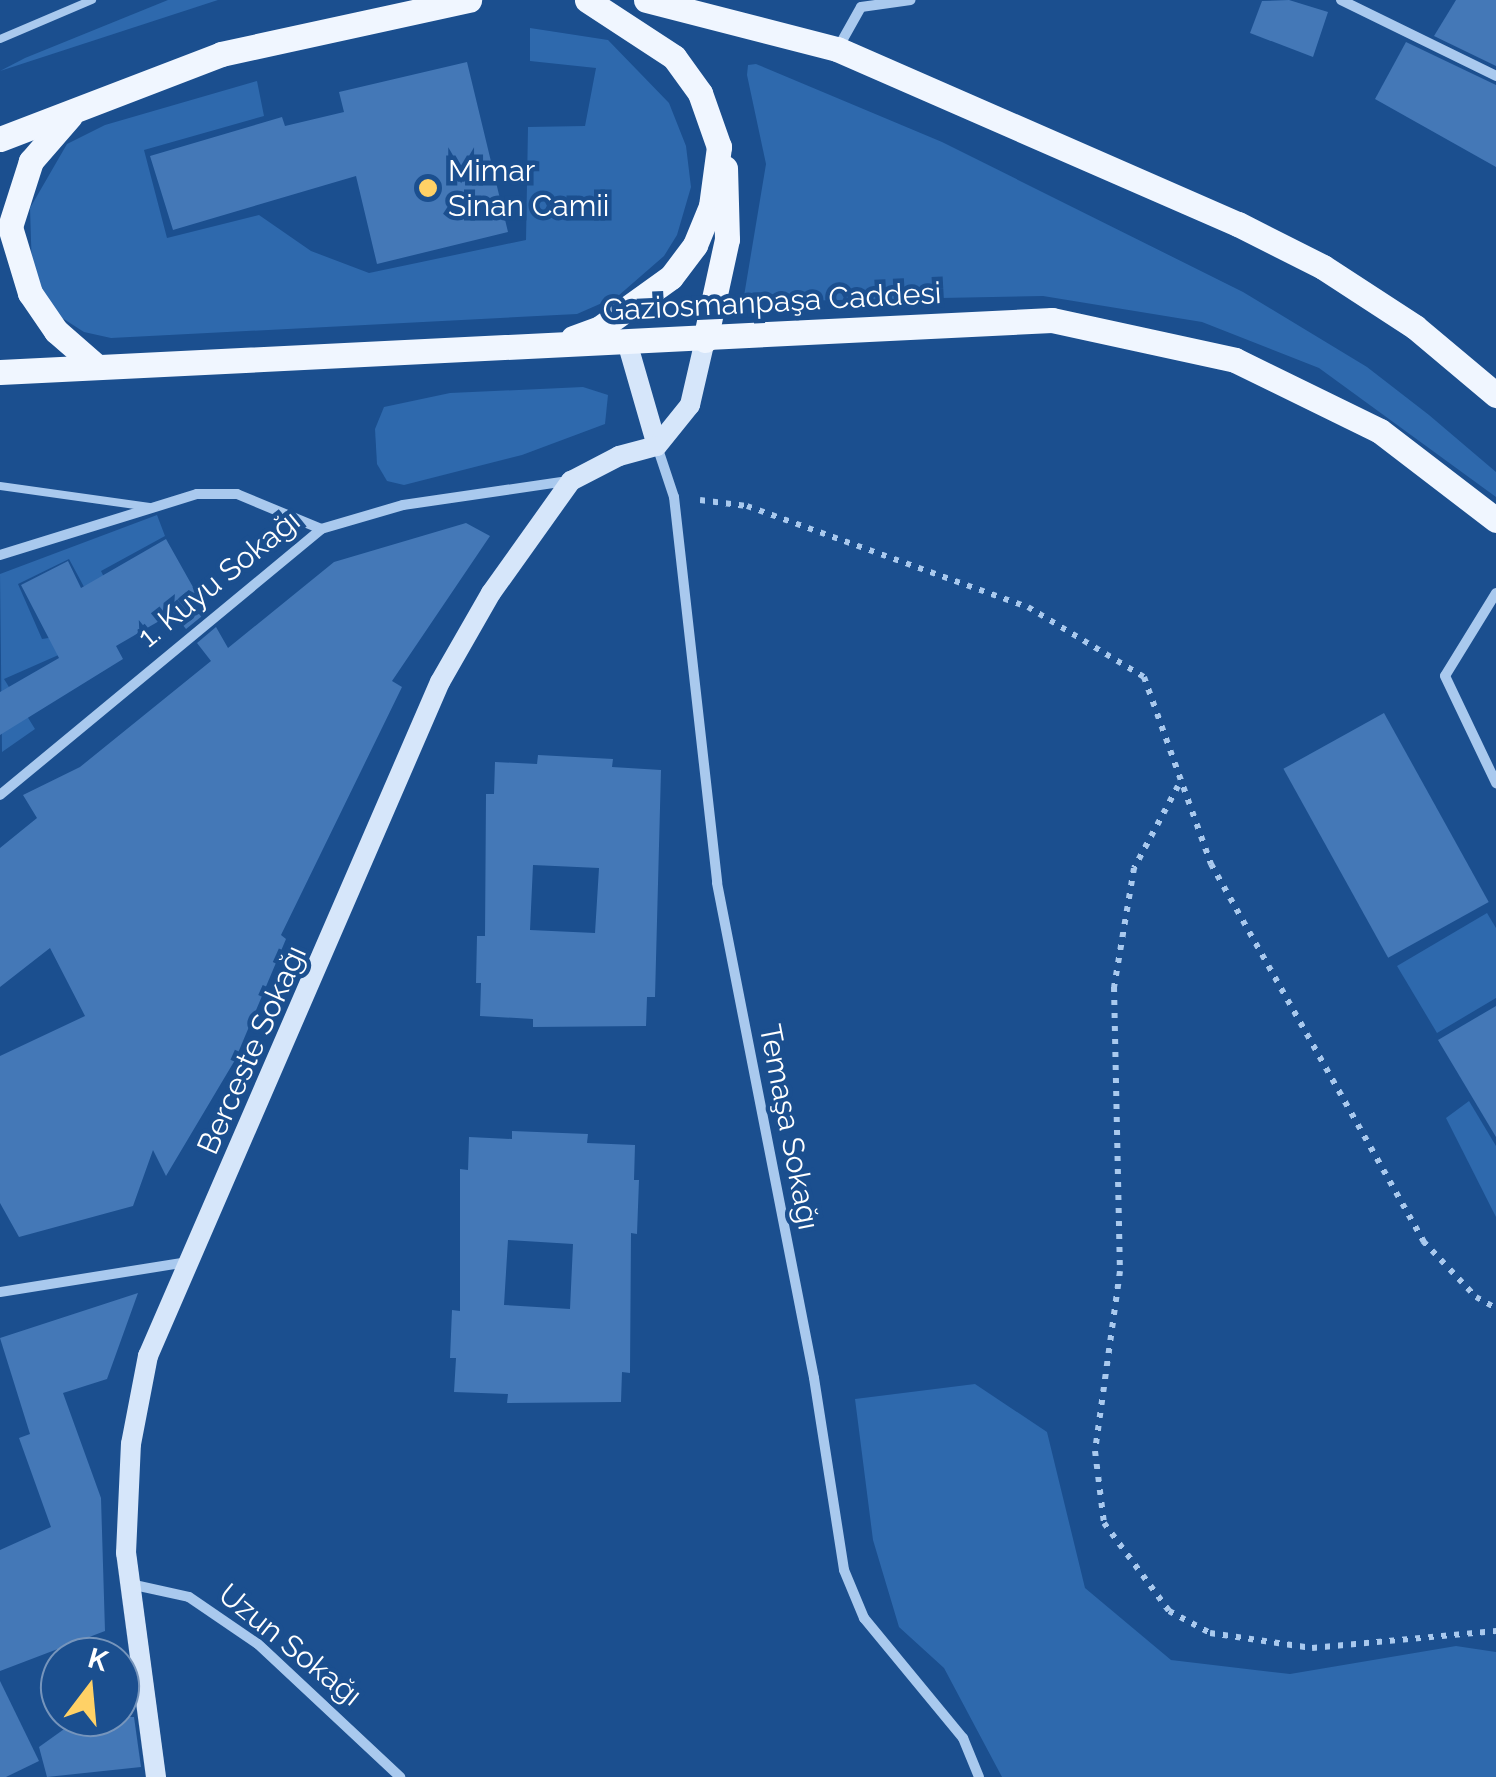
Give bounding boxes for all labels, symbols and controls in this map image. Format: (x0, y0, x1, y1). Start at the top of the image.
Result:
place label: Mimar Sinan Camii (448, 153, 609, 224)
marker: Mimar Sinan Camii (417, 177, 439, 199)
street label: Gaziosmanpaşa Caddesi (602, 275, 942, 329)
street label: 1. Kuyu Sokağı (131, 503, 307, 655)
street label: Berceste Sokağı (190, 940, 314, 1160)
street label: Temaşa Sokağı (751, 1021, 827, 1233)
street label: Uzun Sokağı (211, 1576, 369, 1714)
north arrow (40, 1637, 140, 1737)
text: K (84, 1641, 111, 1678)

